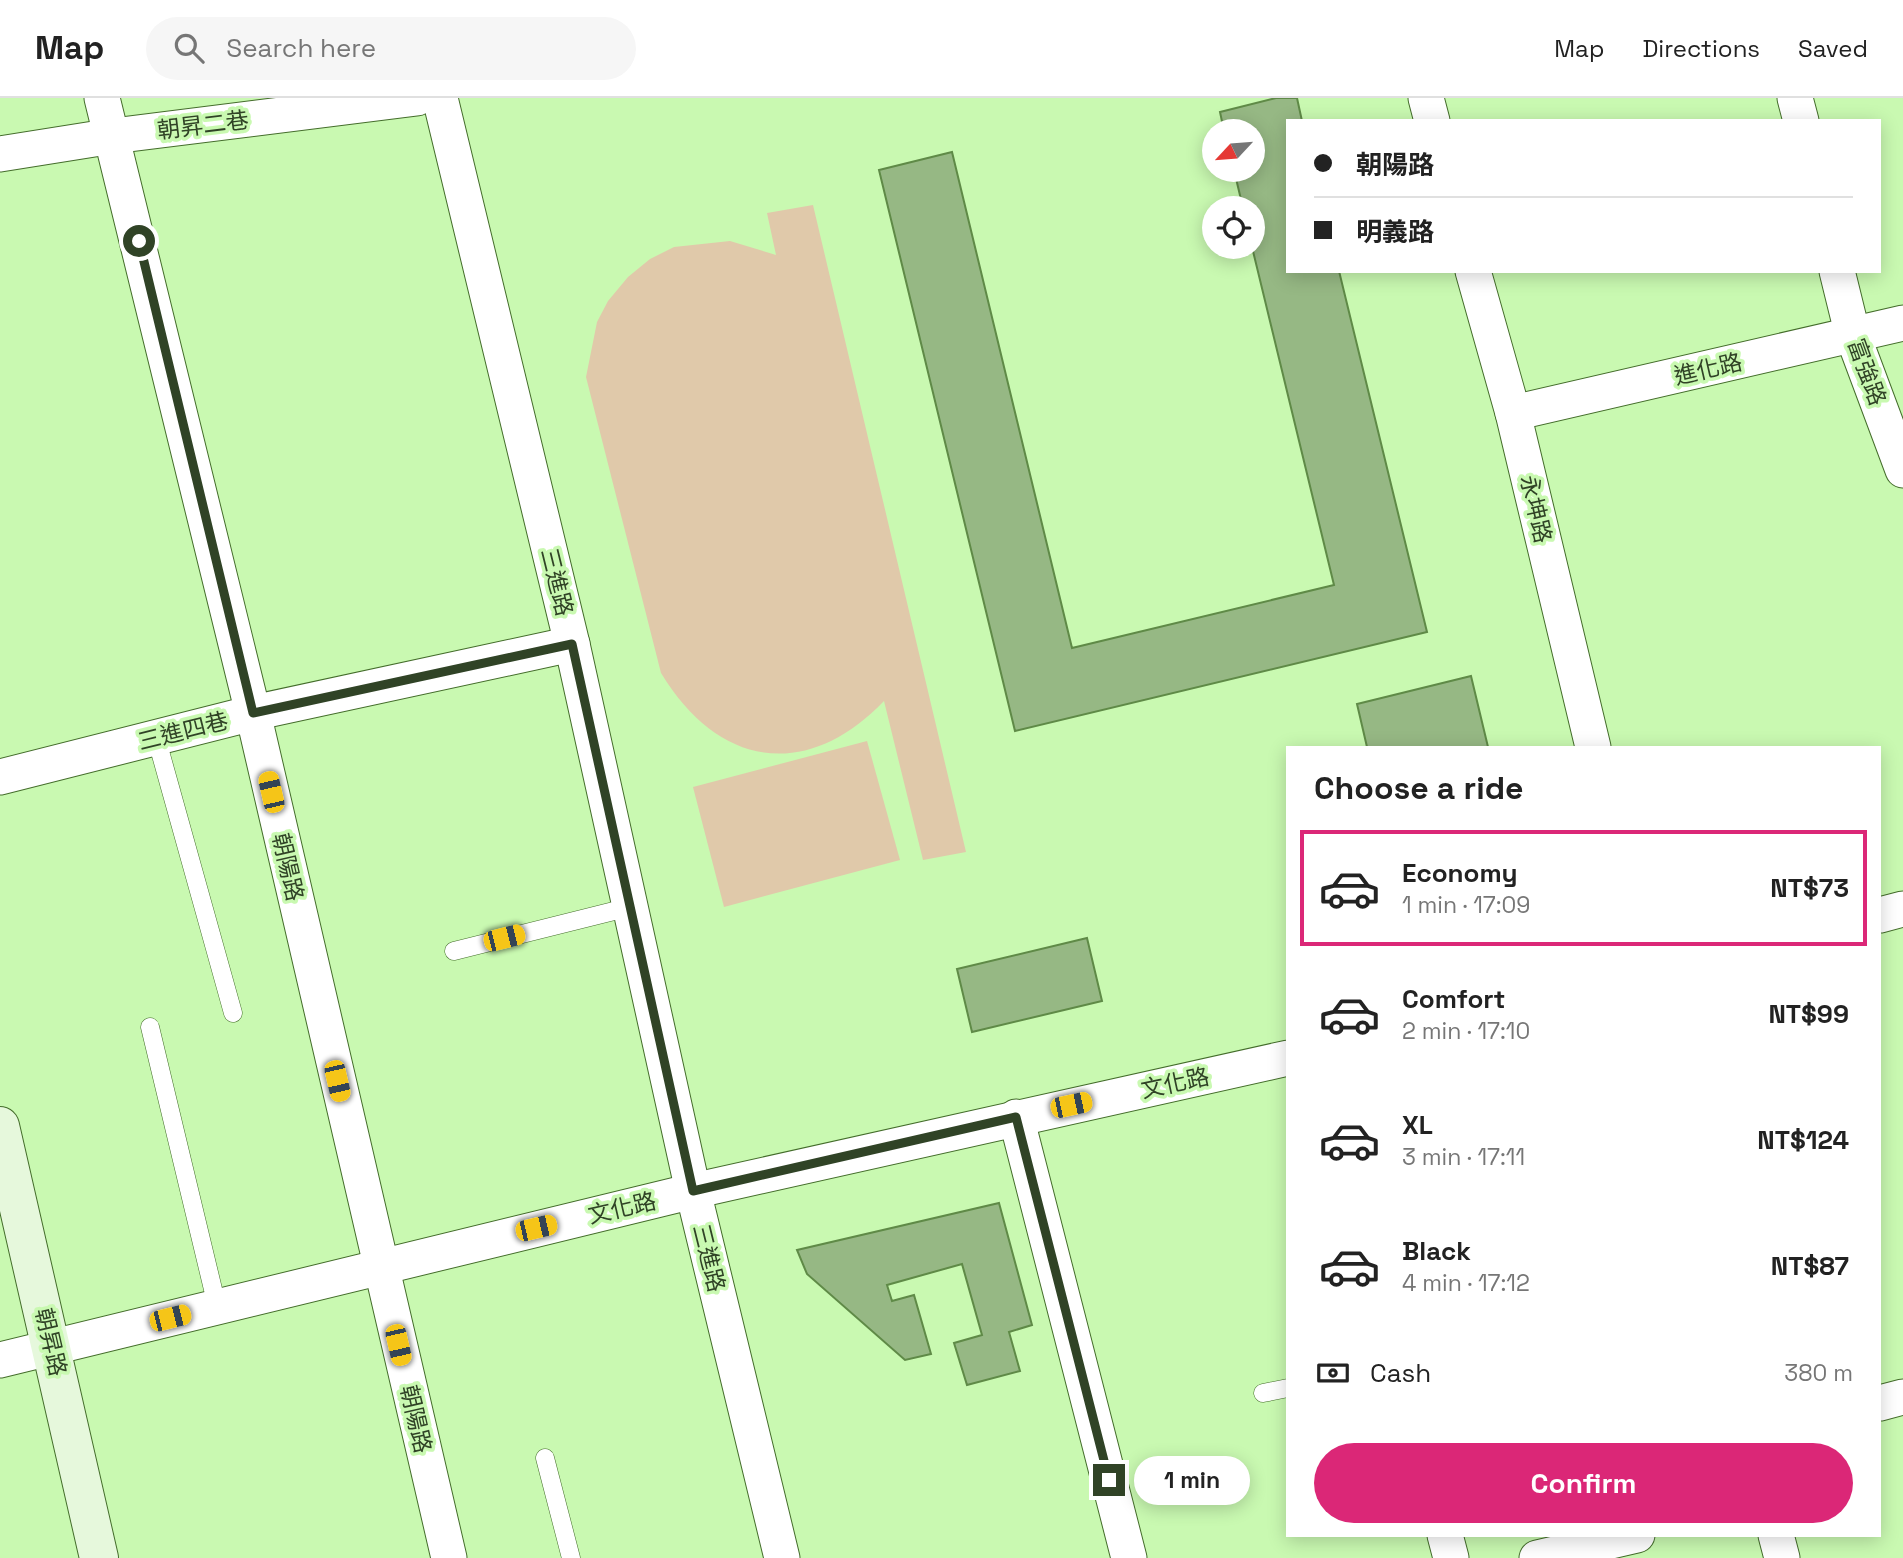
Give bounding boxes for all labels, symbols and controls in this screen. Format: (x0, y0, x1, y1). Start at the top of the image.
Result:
search box (146, 17, 636, 80)
text: Map (35, 27, 104, 69)
icon: search (170, 29, 208, 67)
text: Search here (226, 31, 376, 65)
text: Map (1554, 33, 1604, 64)
text: Directions (1642, 33, 1760, 64)
text: Saved (1798, 33, 1868, 64)
street label: 朝昇二巷 (156, 105, 250, 145)
north arrow (1202, 119, 1265, 182)
map controls (1202, 119, 1265, 259)
text: 朝陽路 (1356, 148, 1434, 182)
button: locate (1202, 196, 1265, 259)
text: 明義路 (1356, 215, 1434, 249)
route start (123, 225, 155, 257)
street label: 富強路 (1841, 334, 1893, 410)
street label: 進化路 (1671, 347, 1745, 391)
street label: 永坤路 (1514, 472, 1558, 546)
street label: 三進路 (534, 545, 580, 619)
street label: 三進四巷 (135, 705, 231, 757)
text: Choose a ride (1314, 768, 1524, 808)
car (257, 769, 286, 815)
street label: 朝陽路 (266, 830, 310, 904)
text: Economy (1402, 856, 1518, 890)
icon: car (1318, 857, 1381, 920)
text: NT$73 (1770, 871, 1849, 905)
text: 1 min · 17:09 (1402, 890, 1530, 920)
car (482, 923, 527, 953)
text: Comfort (1402, 982, 1505, 1016)
icon: car (1318, 983, 1381, 1046)
text: NT$99 (1768, 997, 1849, 1031)
text: 2 min · 17:10 (1402, 1016, 1530, 1046)
car (323, 1058, 352, 1104)
street label: 文化路 (1138, 1061, 1212, 1105)
car (1049, 1090, 1094, 1120)
text: XL (1402, 1108, 1433, 1142)
icon: car (1318, 1109, 1381, 1172)
text: NT$124 (1757, 1123, 1849, 1157)
text: 3 min · 17:11 (1402, 1142, 1525, 1172)
street label: 文化路 (585, 1186, 659, 1230)
car (514, 1213, 559, 1243)
street label: 三進路 (686, 1221, 732, 1295)
text: Black (1402, 1234, 1471, 1268)
icon: car (1318, 1235, 1381, 1298)
text: NT$87 (1771, 1249, 1849, 1283)
text: 4 min · 17:12 (1402, 1268, 1530, 1298)
car (148, 1303, 193, 1333)
street label: 朝昇路 (29, 1305, 73, 1379)
car (384, 1322, 413, 1368)
icon: cash (1314, 1354, 1352, 1392)
text: Cash (1370, 1356, 1431, 1390)
text: 380 m (1784, 1358, 1853, 1388)
street label: 朝陽路 (394, 1382, 438, 1456)
button: Confirm (1314, 1443, 1853, 1523)
callout: 1 min (1134, 1456, 1249, 1504)
route end (1093, 1464, 1125, 1496)
text: 1 min (1164, 1465, 1220, 1495)

